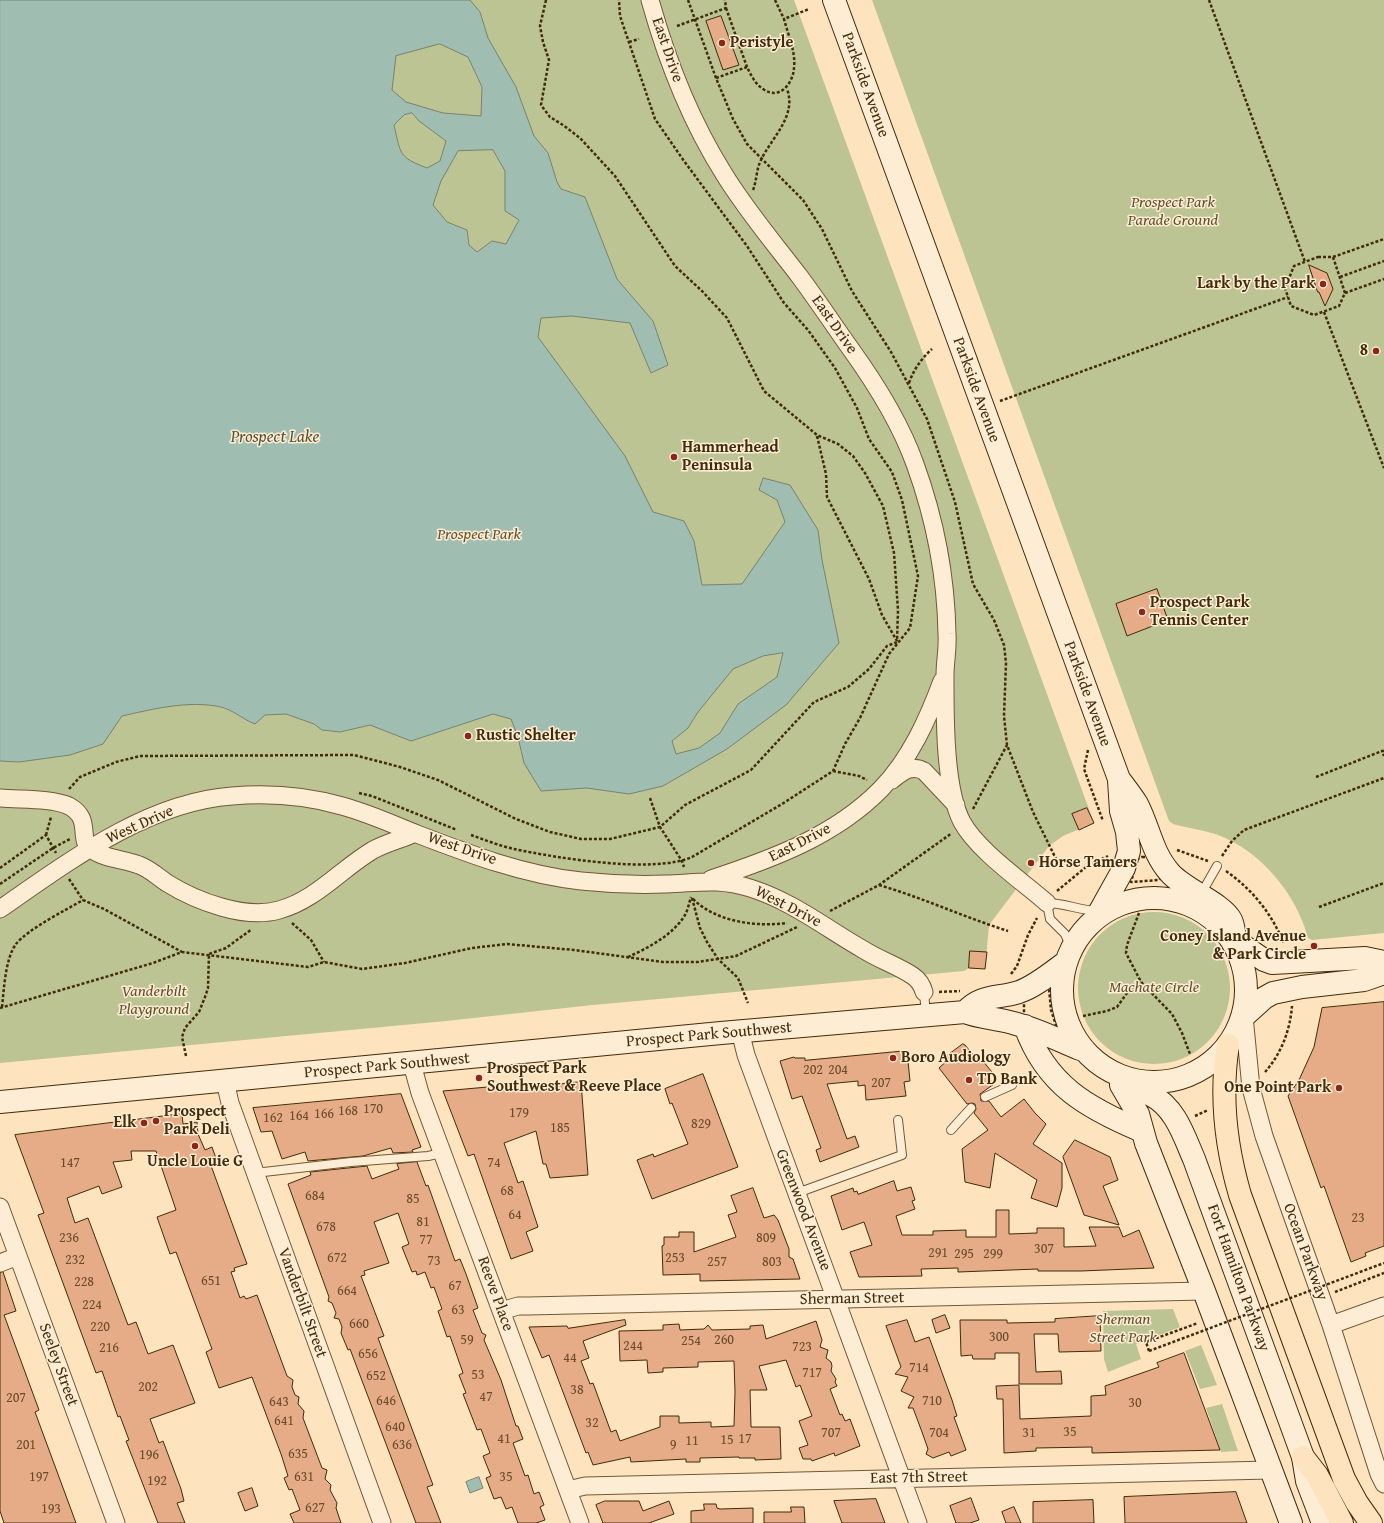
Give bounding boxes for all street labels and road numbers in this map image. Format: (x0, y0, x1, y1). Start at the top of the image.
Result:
street label: East Drive (647, 15, 687, 85)
street label: Parkside Avenue (837, 30, 893, 140)
street label: East Drive (807, 292, 861, 358)
street label: Parkside Avenue (948, 335, 1004, 445)
street label: Parkside Avenue (1059, 639, 1115, 749)
street label: West Drive (103, 802, 177, 848)
street label: East Drive (766, 819, 834, 867)
street label: West Drive (425, 828, 499, 870)
street label: West Drive (752, 882, 824, 932)
street label: Prospect Park Southwest (625, 1018, 793, 1052)
street label: Prospect Park Southwest (303, 1049, 471, 1083)
street label: Greenwood Avenue (771, 1147, 835, 1273)
street label: Ocean Parkway (1279, 1201, 1331, 1303)
street label: Fort Hamilton Parkway (1202, 1202, 1274, 1354)
street label: Vanderbilt Street (273, 1245, 331, 1361)
street label: Reeve Place (473, 1254, 517, 1334)
street label: Sherman Street (800, 1288, 904, 1310)
street label: Seeley Street (34, 1321, 82, 1409)
street label: East 7th Street (870, 1468, 968, 1488)

